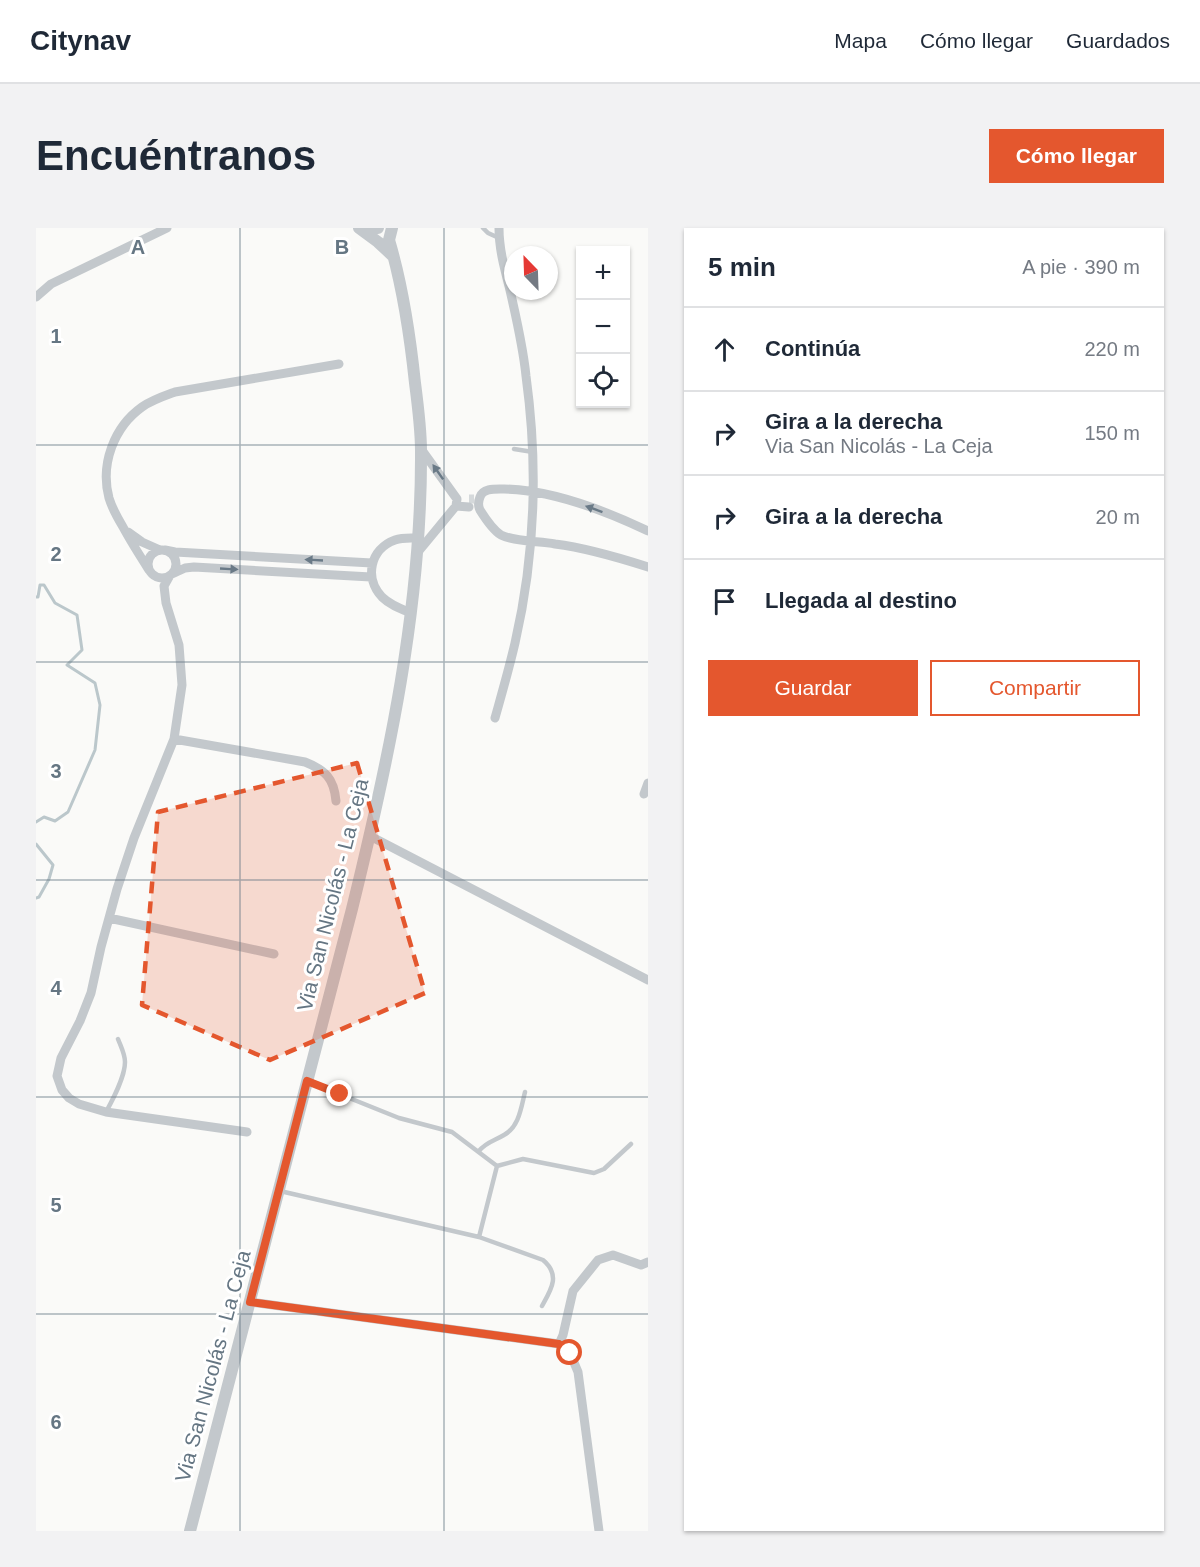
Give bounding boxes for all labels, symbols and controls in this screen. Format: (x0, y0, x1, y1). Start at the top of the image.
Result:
text: Citynav (30, 25, 131, 56)
text: Mapa (834, 29, 887, 52)
text: Cómo llegar (920, 29, 1033, 52)
text: Guardados (1066, 29, 1170, 52)
button: Cómo llegar (989, 129, 1164, 183)
text: Encuéntranos (36, 132, 316, 179)
text: A (131, 236, 145, 258)
text: B (335, 236, 349, 258)
north arrow (504, 246, 558, 300)
map controls (576, 246, 630, 408)
button: + (576, 246, 630, 300)
text: 5 min (708, 252, 776, 282)
text: A pie · 390 m (1022, 256, 1140, 278)
button: − (576, 300, 630, 354)
text: 1 (50, 325, 62, 347)
icon: ahead (708, 333, 741, 366)
text: Continúa (765, 336, 860, 361)
text: 220 m (1084, 338, 1140, 360)
button: locate (576, 354, 630, 408)
text: Gira a la derecha (765, 409, 942, 434)
icon: right (708, 417, 741, 450)
text: 150 m (1084, 422, 1140, 444)
text: Via San Nicolás - La Ceja (765, 435, 993, 457)
one-way arrow (432, 464, 444, 480)
icon: right (708, 501, 741, 534)
one-way arrow (585, 504, 603, 514)
text: Gira a la derecha (765, 504, 942, 529)
text: 20 m (1096, 506, 1140, 528)
text: 2 (50, 543, 62, 565)
one-way arrow (304, 555, 323, 565)
one-way arrow (220, 565, 239, 574)
icon: arrive (708, 585, 741, 618)
text: Llegada al destino (765, 588, 957, 613)
button: Guardar (708, 660, 918, 716)
button: Compartir (930, 660, 1140, 716)
text: 3 (50, 760, 62, 782)
street label: Via San Nicolás - La Ceja (292, 776, 373, 1014)
text: 4 (50, 977, 62, 999)
route end (326, 1080, 352, 1106)
text: 5 (50, 1194, 62, 1216)
street label: Via San Nicolás - La Ceja (170, 1247, 255, 1484)
route start (556, 1339, 582, 1365)
text: 6 (50, 1411, 62, 1433)

